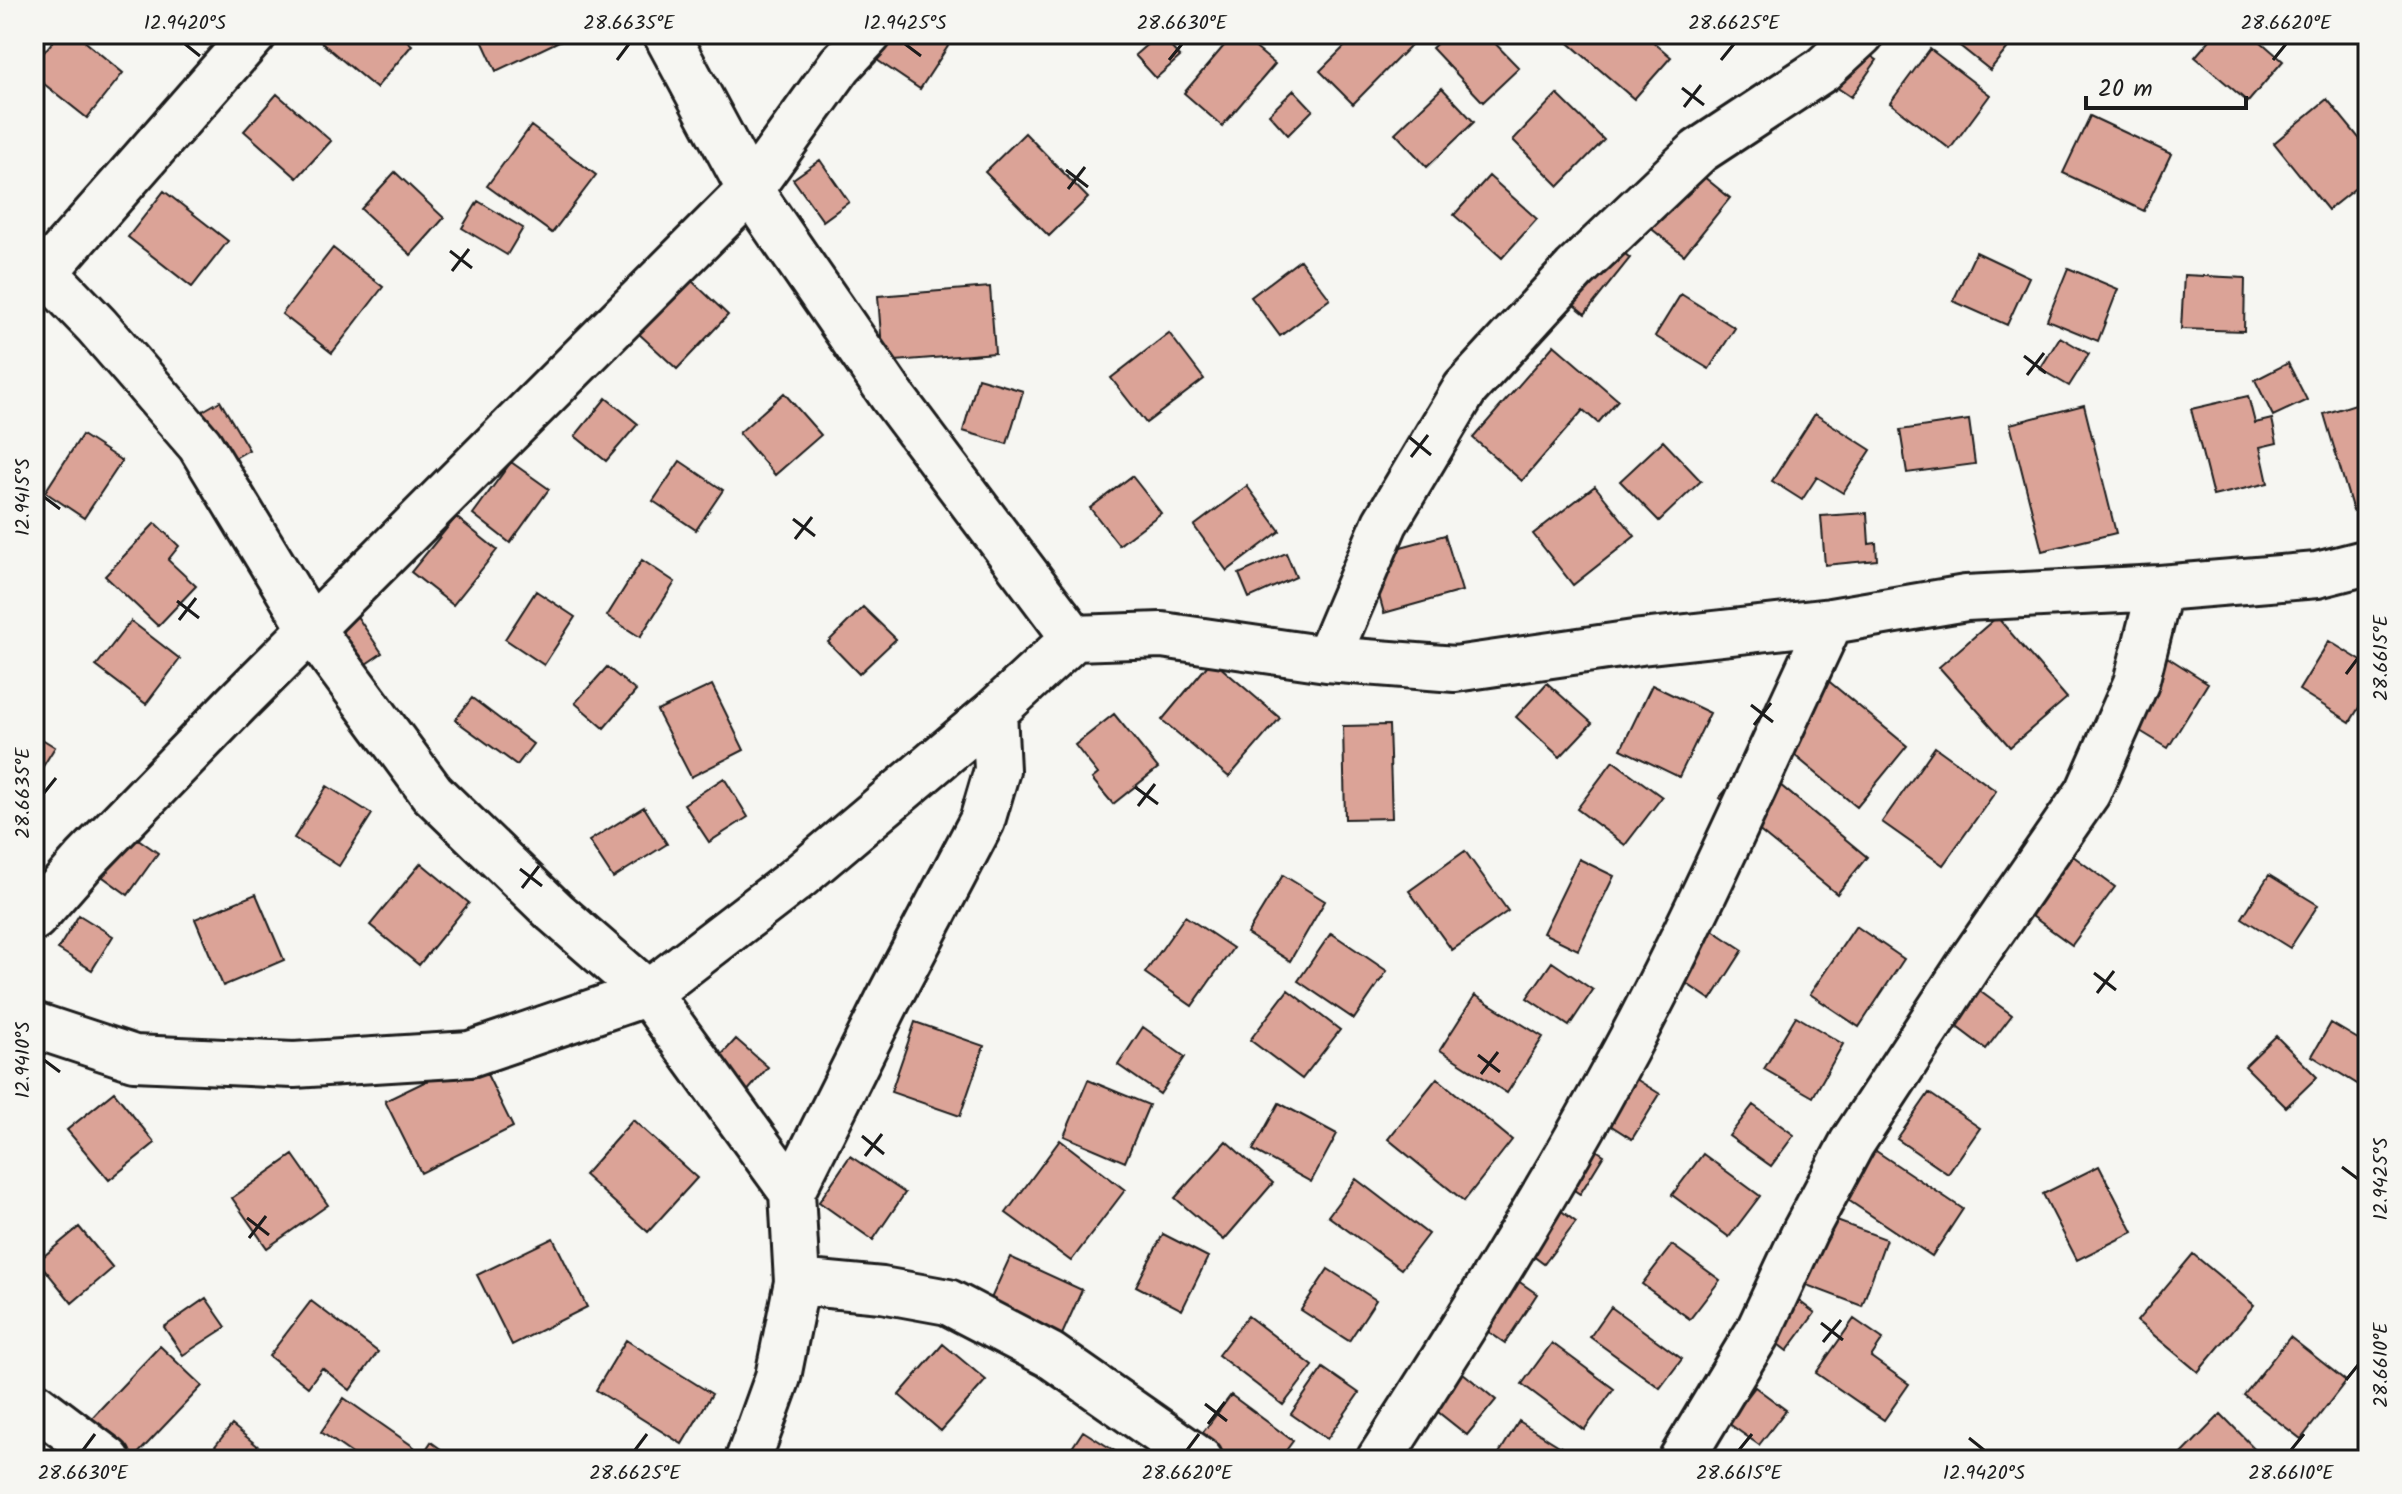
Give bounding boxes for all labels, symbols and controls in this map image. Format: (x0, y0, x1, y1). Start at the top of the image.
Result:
text: 12.9420°S (144, 8, 227, 40)
text: 28.6635°E (583, 8, 676, 40)
text: 12.9425°S (863, 8, 947, 40)
text: 28.6630°E (1137, 8, 1229, 40)
text: 28.6625°E (1688, 8, 1781, 40)
text: 28.6620°E (2241, 8, 2333, 40)
scale bar (2086, 60, 2246, 110)
text: 20 m (2098, 70, 2153, 109)
text: 12.9415°S (8, 458, 40, 536)
text: 28.6615°E (2366, 614, 2398, 701)
text: 28.6635°E (8, 746, 40, 839)
text: 12.9410°S (8, 1021, 40, 1099)
text: 12.9425°S (2366, 1137, 2398, 1221)
text: 28.6610°E (2366, 1321, 2398, 1408)
text: 28.6630°E (38, 1458, 130, 1490)
text: 28.6625°E (589, 1458, 682, 1490)
text: 28.6620°E (1142, 1458, 1234, 1490)
text: 28.6615°E (1696, 1458, 1783, 1490)
text: 12.9420°S (1943, 1458, 2026, 1490)
text: 28.6610°E (2248, 1458, 2335, 1490)

